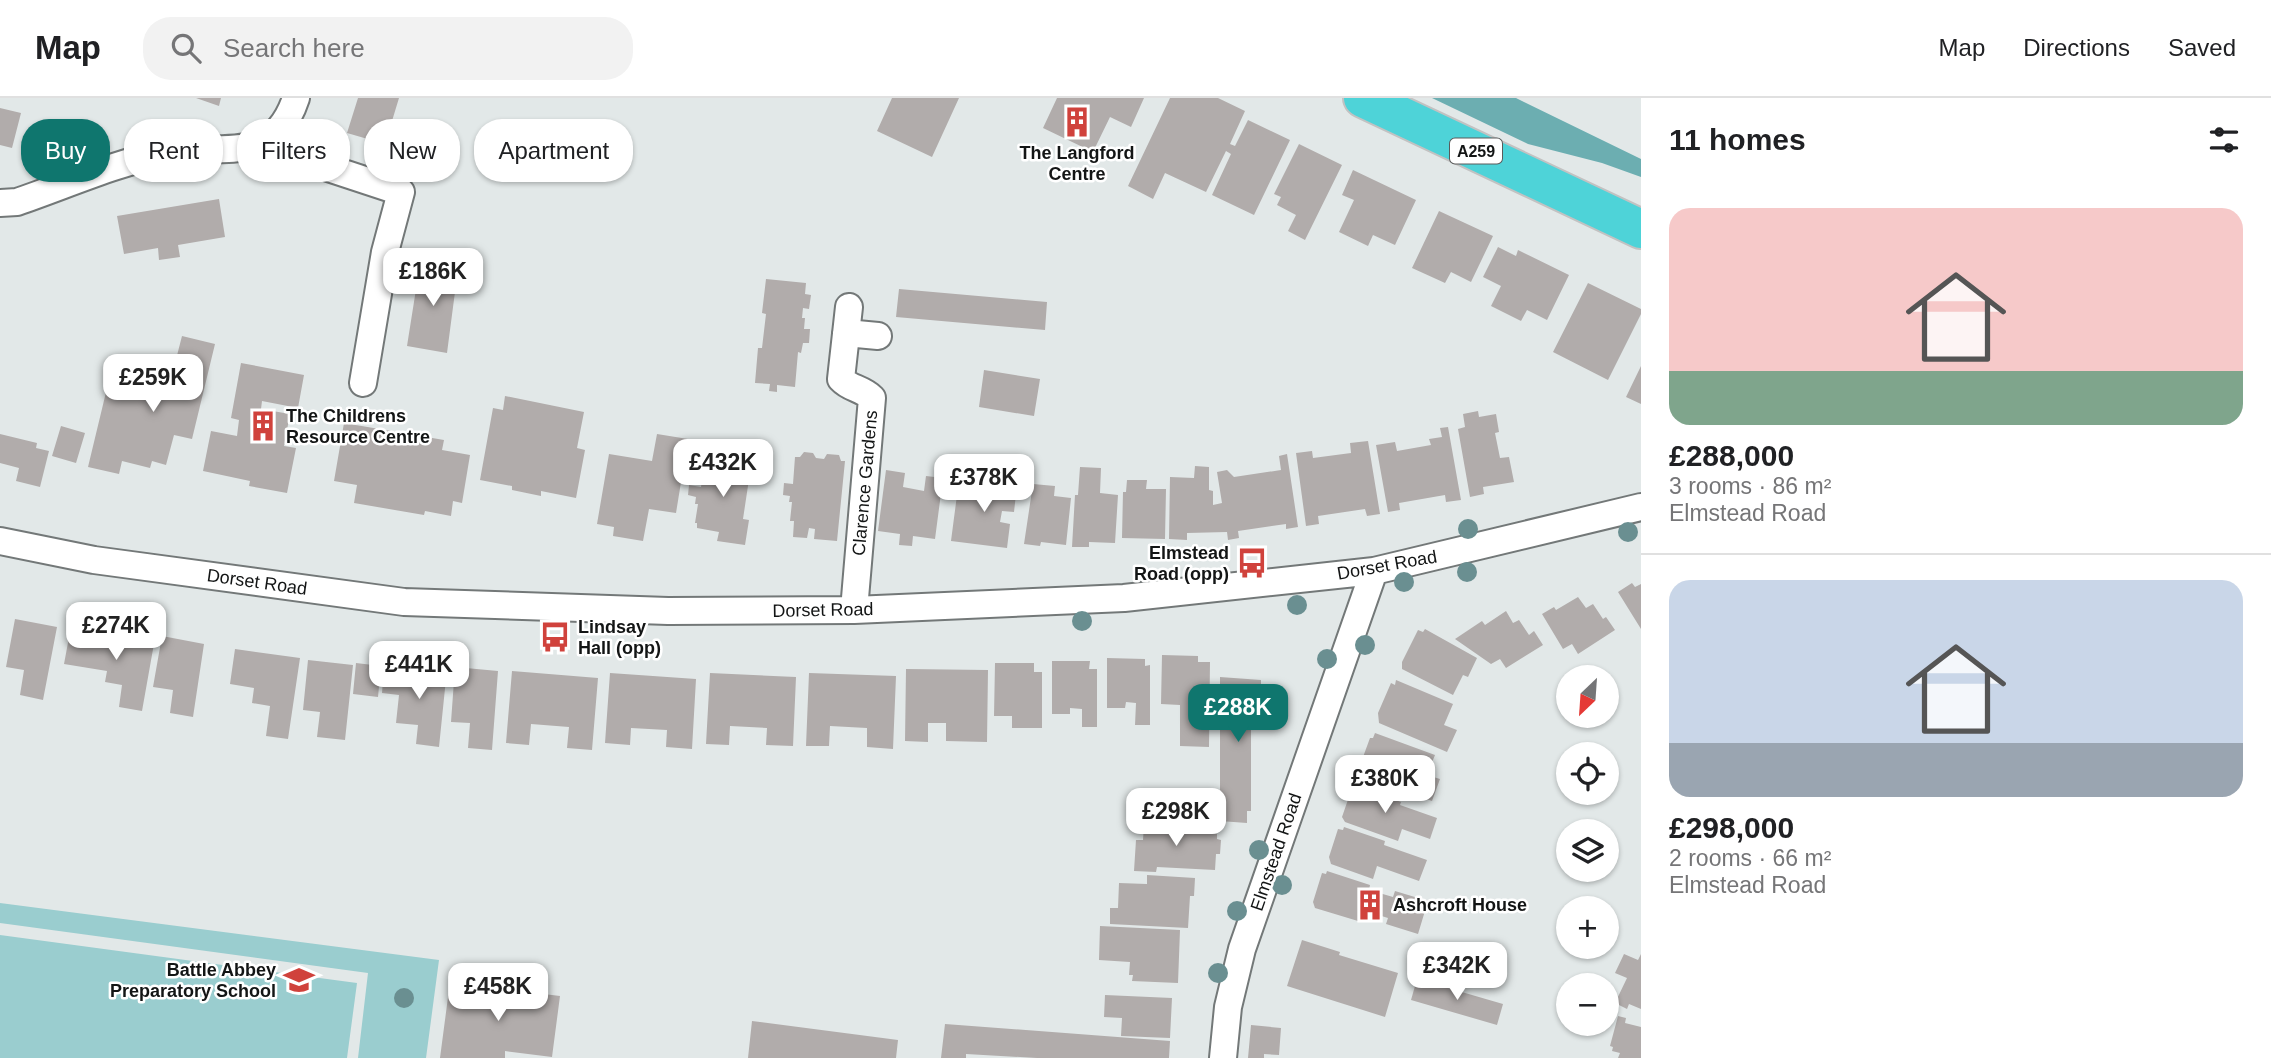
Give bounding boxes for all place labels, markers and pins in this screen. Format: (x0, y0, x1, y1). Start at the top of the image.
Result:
building icon: The Langford Centre (1060, 105, 1094, 139)
place label: The Langford Centre (1020, 143, 1135, 184)
pin: £186K (384, 248, 482, 308)
pin: £259K (104, 354, 202, 414)
place label: The Childrens Resource Centre (286, 406, 430, 447)
building icon: The Childrens Resource Centre (246, 409, 280, 443)
pin: £432K (674, 440, 772, 499)
pin: £378K (935, 454, 1033, 514)
place label: Elmstead Road (opp) (1134, 543, 1229, 584)
bus stop icon: Elmstead Road (opp) (1235, 546, 1269, 580)
pin: £274K (67, 602, 165, 662)
place label: Lindsay Hall (opp) (578, 617, 661, 658)
bus stop icon: Lindsay Hall (opp) (538, 620, 572, 654)
pin: £441K (370, 642, 468, 701)
pin: £288K (1189, 684, 1287, 744)
pin: £380K (1336, 756, 1434, 815)
pin: £298K (1127, 788, 1225, 848)
building icon: Ashcroft House (1353, 888, 1387, 922)
place label: Ashcroft House (1393, 895, 1527, 915)
pin: £342K (1408, 942, 1506, 1002)
place label: Battle Abbey Preparatory School (110, 960, 276, 1001)
school or university icon: Battle Abbey Preparatory School (282, 963, 316, 997)
pin: £458K (449, 964, 547, 1023)

